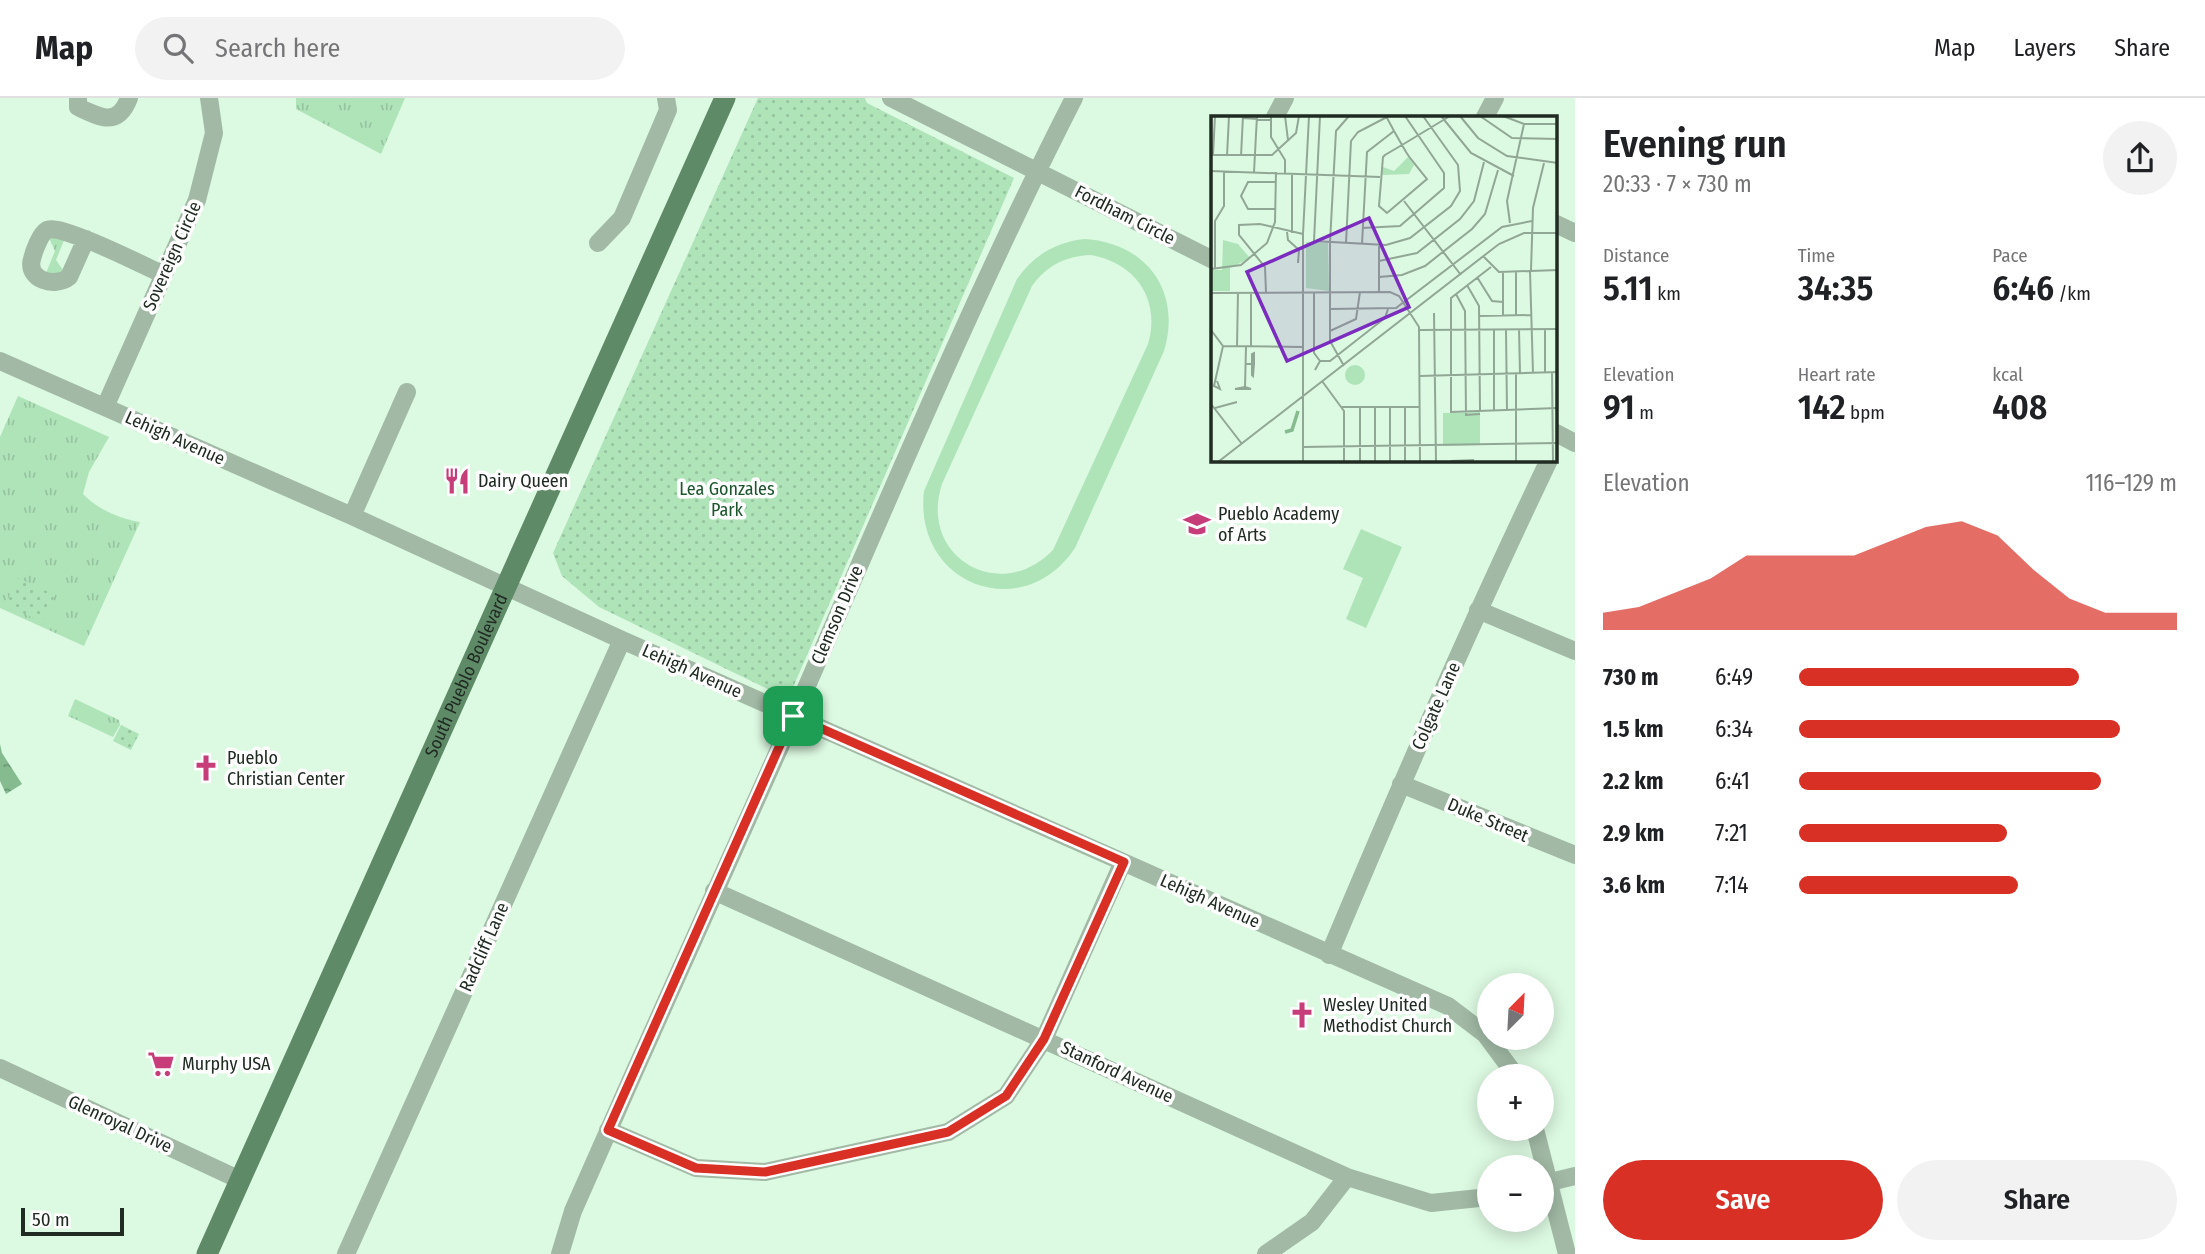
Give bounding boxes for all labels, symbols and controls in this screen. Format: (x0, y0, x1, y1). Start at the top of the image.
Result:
search box (135, 17, 625, 80)
text: Map (35, 28, 93, 68)
icon: search (159, 29, 197, 67)
text: Search here (215, 33, 340, 64)
text: Map (1934, 34, 1976, 62)
text: Layers (2014, 34, 2076, 62)
text: Share (2114, 34, 2170, 62)
inset map (1211, 116, 1558, 462)
text: Evening run (1603, 121, 1787, 167)
button: share (2103, 121, 2177, 195)
text: 20:33 · 7 × 730 m (1603, 170, 1752, 198)
street label: Fordham Circle (1071, 180, 1179, 250)
street label: Sovereign Circle (138, 198, 206, 314)
text: Distance (1603, 244, 1670, 267)
text: Time (1798, 244, 1835, 267)
text: Pace (1992, 244, 2028, 267)
text: 5.11 (1603, 267, 1653, 309)
text: 34:35 (1798, 267, 1873, 309)
text: 6:46 (1992, 267, 2054, 309)
text: km (1653, 282, 1681, 305)
text: /km (2054, 282, 2091, 305)
text: Elevation (1603, 363, 1675, 386)
text: Heart rate (1798, 363, 1876, 386)
text: kcal (1992, 363, 2023, 386)
text: 91 (1603, 386, 1635, 428)
text: 142 (1798, 386, 1846, 428)
text: 408 (1992, 386, 2047, 428)
text: m (1635, 401, 1654, 424)
text: bpm (1846, 401, 1885, 424)
street label: Lehigh Avenue (122, 406, 228, 470)
restaurant icon: Dairy Queen (442, 466, 472, 496)
text: Elevation (1603, 469, 1690, 497)
text: 116–129 m (2085, 469, 2177, 497)
place label: Dairy Queen (478, 470, 568, 492)
park label: Lea Gonzales Park (679, 478, 775, 521)
place label: Pueblo Academy of Arts (1218, 503, 1339, 546)
school or university icon: Pueblo Academy of Arts (1182, 509, 1212, 539)
street label: Clemson Drive (806, 562, 868, 668)
street label: South Pueblo Boulevard (420, 590, 512, 761)
street label: Lehigh Avenue (639, 639, 745, 703)
street label: Colgate Lane (1407, 659, 1465, 753)
text: 730 m (1603, 663, 1659, 691)
text: 6:49 (1715, 663, 1753, 691)
pin (763, 686, 823, 746)
icon: arrive (774, 697, 812, 735)
text: 1.5 km (1603, 715, 1664, 743)
text: 6:34 (1715, 715, 1753, 743)
place label: Pueblo Christian Center (227, 747, 346, 790)
church icon: Pueblo Christian Center (191, 753, 221, 783)
text: 2.2 km (1603, 767, 1664, 795)
text: 6:41 (1715, 767, 1750, 795)
street label: Duke Street (1444, 793, 1532, 847)
text: 2.9 km (1603, 819, 1664, 847)
text: 7:21 (1715, 819, 1748, 847)
street label: Lehigh Avenue (1157, 869, 1263, 933)
text: 3.6 km (1603, 871, 1665, 899)
text: 7:14 (1715, 871, 1748, 899)
street label: Radcliff Lane (455, 899, 513, 995)
north arrow (1477, 973, 1554, 1050)
map controls (1477, 973, 1554, 1232)
place label: Wesley United Methodist Church (1323, 994, 1452, 1037)
church icon: Wesley United Methodist Church (1287, 1000, 1317, 1030)
street label: Stanford Avenue (1057, 1036, 1177, 1108)
supermarket icon: Murphy USA (146, 1049, 176, 1079)
place label: Murphy USA (182, 1053, 271, 1075)
button: + (1477, 1064, 1554, 1141)
street label: Glenroyal Drive (65, 1090, 176, 1158)
button: − (1477, 1155, 1554, 1232)
button: Save (1603, 1160, 1883, 1240)
button: Share (1897, 1160, 2177, 1240)
scale bar (21, 1205, 124, 1237)
text: 50 m (32, 1208, 70, 1231)

